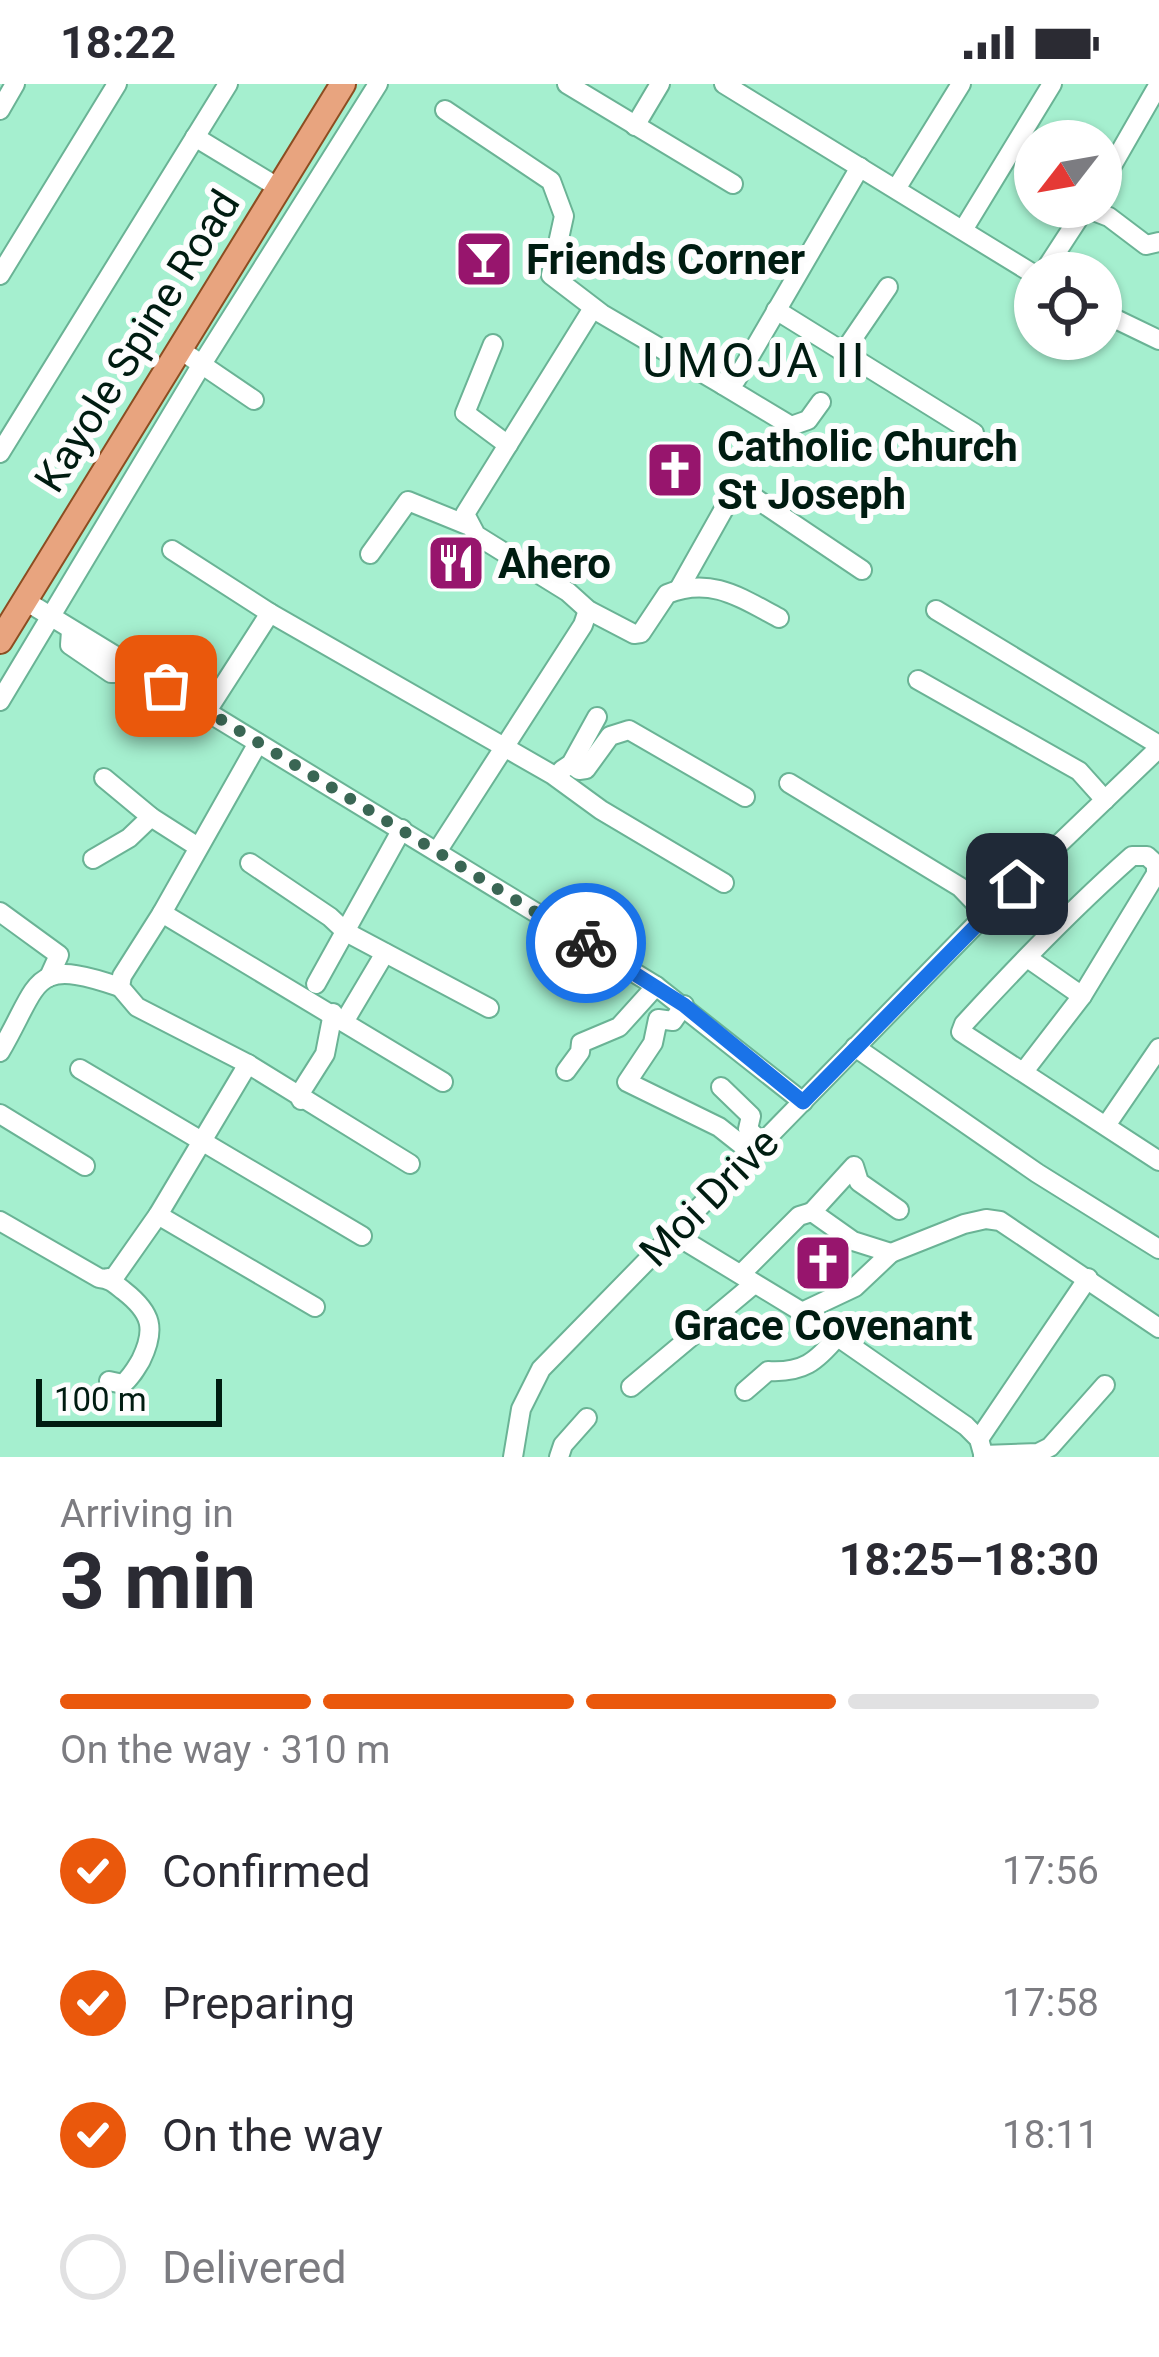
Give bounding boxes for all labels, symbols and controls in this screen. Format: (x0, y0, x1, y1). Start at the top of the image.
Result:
text: 18:22 (60, 16, 176, 69)
north arrow (1014, 120, 1122, 228)
map controls (1014, 120, 1122, 360)
street label: Kayole Spine Road (24, 181, 250, 501)
bar icon: Friends Corner (453, 228, 515, 290)
place label: Friends Corner (526, 235, 805, 284)
button: locate (1014, 252, 1122, 360)
district label: UMOJA II (642, 332, 868, 389)
place label: Catholic Church St Joseph (717, 422, 1018, 519)
church icon: Catholic Church St Joseph (644, 439, 706, 501)
restaurant icon: Ahero (425, 532, 487, 594)
place label: Ahero (498, 539, 611, 588)
pin (115, 635, 217, 737)
icon: bag (133, 653, 199, 719)
pin (966, 833, 1068, 935)
icon: home (984, 851, 1050, 917)
courier (526, 883, 646, 1003)
icon: bike (553, 910, 619, 976)
street label: Moi Drive (630, 1118, 788, 1276)
church icon: Grace Covenant (792, 1232, 854, 1294)
place label: Grace Covenant (673, 1301, 973, 1350)
scale bar (36, 1373, 222, 1426)
text: 100 m (54, 1380, 147, 1419)
text: Arriving in (60, 1491, 234, 1537)
text: 18:25–18:30 (839, 1533, 1099, 1586)
text: 3 min (60, 1536, 256, 1627)
text: On the way · 310 m (60, 1727, 391, 1773)
icon: check (60, 1838, 126, 1904)
text: Confirmed (162, 1845, 371, 1898)
text: 17:56 (1002, 1848, 1099, 1894)
icon: check (60, 1970, 126, 2036)
text: Preparing (162, 1977, 355, 2030)
text: 17:58 (1002, 1980, 1099, 2026)
icon: check (60, 2102, 126, 2168)
text: On the way (162, 2109, 383, 2162)
text: 18:11 (1002, 2112, 1099, 2158)
text: Delivered (162, 2241, 347, 2294)

